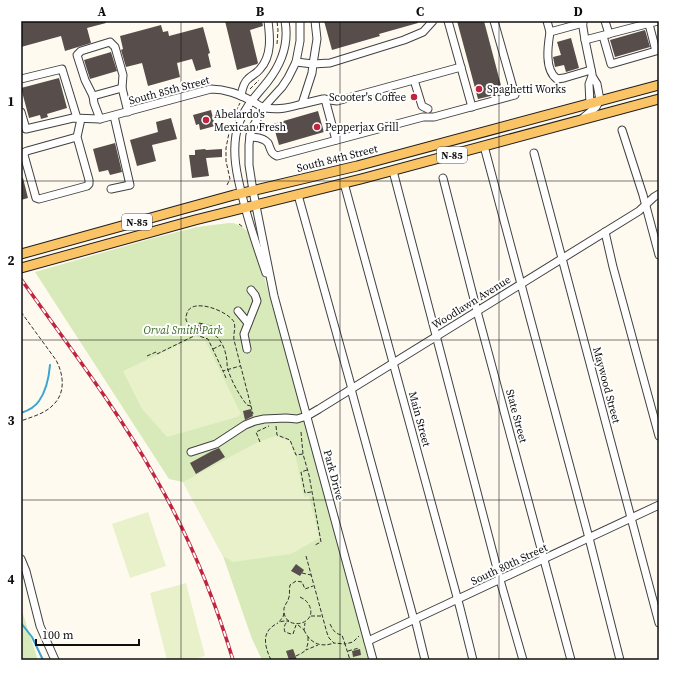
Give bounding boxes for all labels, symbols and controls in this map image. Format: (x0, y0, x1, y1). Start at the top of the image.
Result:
text: A (98, 3, 107, 20)
text: B (256, 3, 265, 20)
text: C (416, 3, 424, 20)
text: D (573, 3, 583, 20)
street label: South 85th Street (127, 72, 212, 108)
place label: Spaghetti Works (487, 82, 566, 97)
marker: Spaghetti Works (474, 84, 484, 94)
place label: Scooter's Coffee (329, 90, 406, 105)
marker: Scooter's Coffee (409, 92, 419, 102)
text: 1 (7, 93, 15, 110)
place label: Abelardo's Mexican Fresh (214, 107, 286, 135)
marker: Abelardo's Mexican Fresh (201, 115, 211, 125)
place label: Pepperjax Grill (325, 120, 399, 135)
marker: Pepperjax Grill (312, 122, 322, 132)
street label: South 84th Street (295, 141, 380, 176)
road number: N-85 (437, 147, 467, 163)
road number: N-85 (122, 214, 152, 230)
text: 2 (7, 252, 15, 269)
street label: Woodlawn Avenue (429, 272, 514, 333)
park label: Orval Smith Park (143, 323, 223, 338)
street label: Maywood Street (589, 345, 624, 425)
street label: State Street (502, 388, 531, 445)
street label: Main Street (405, 390, 434, 449)
text: 3 (7, 412, 15, 429)
street label: Park Drive (320, 448, 348, 502)
street label: South 80th Street (468, 540, 550, 589)
text: 4 (7, 571, 15, 588)
scale bar (36, 621, 139, 647)
text: 100 m (42, 627, 74, 643)

